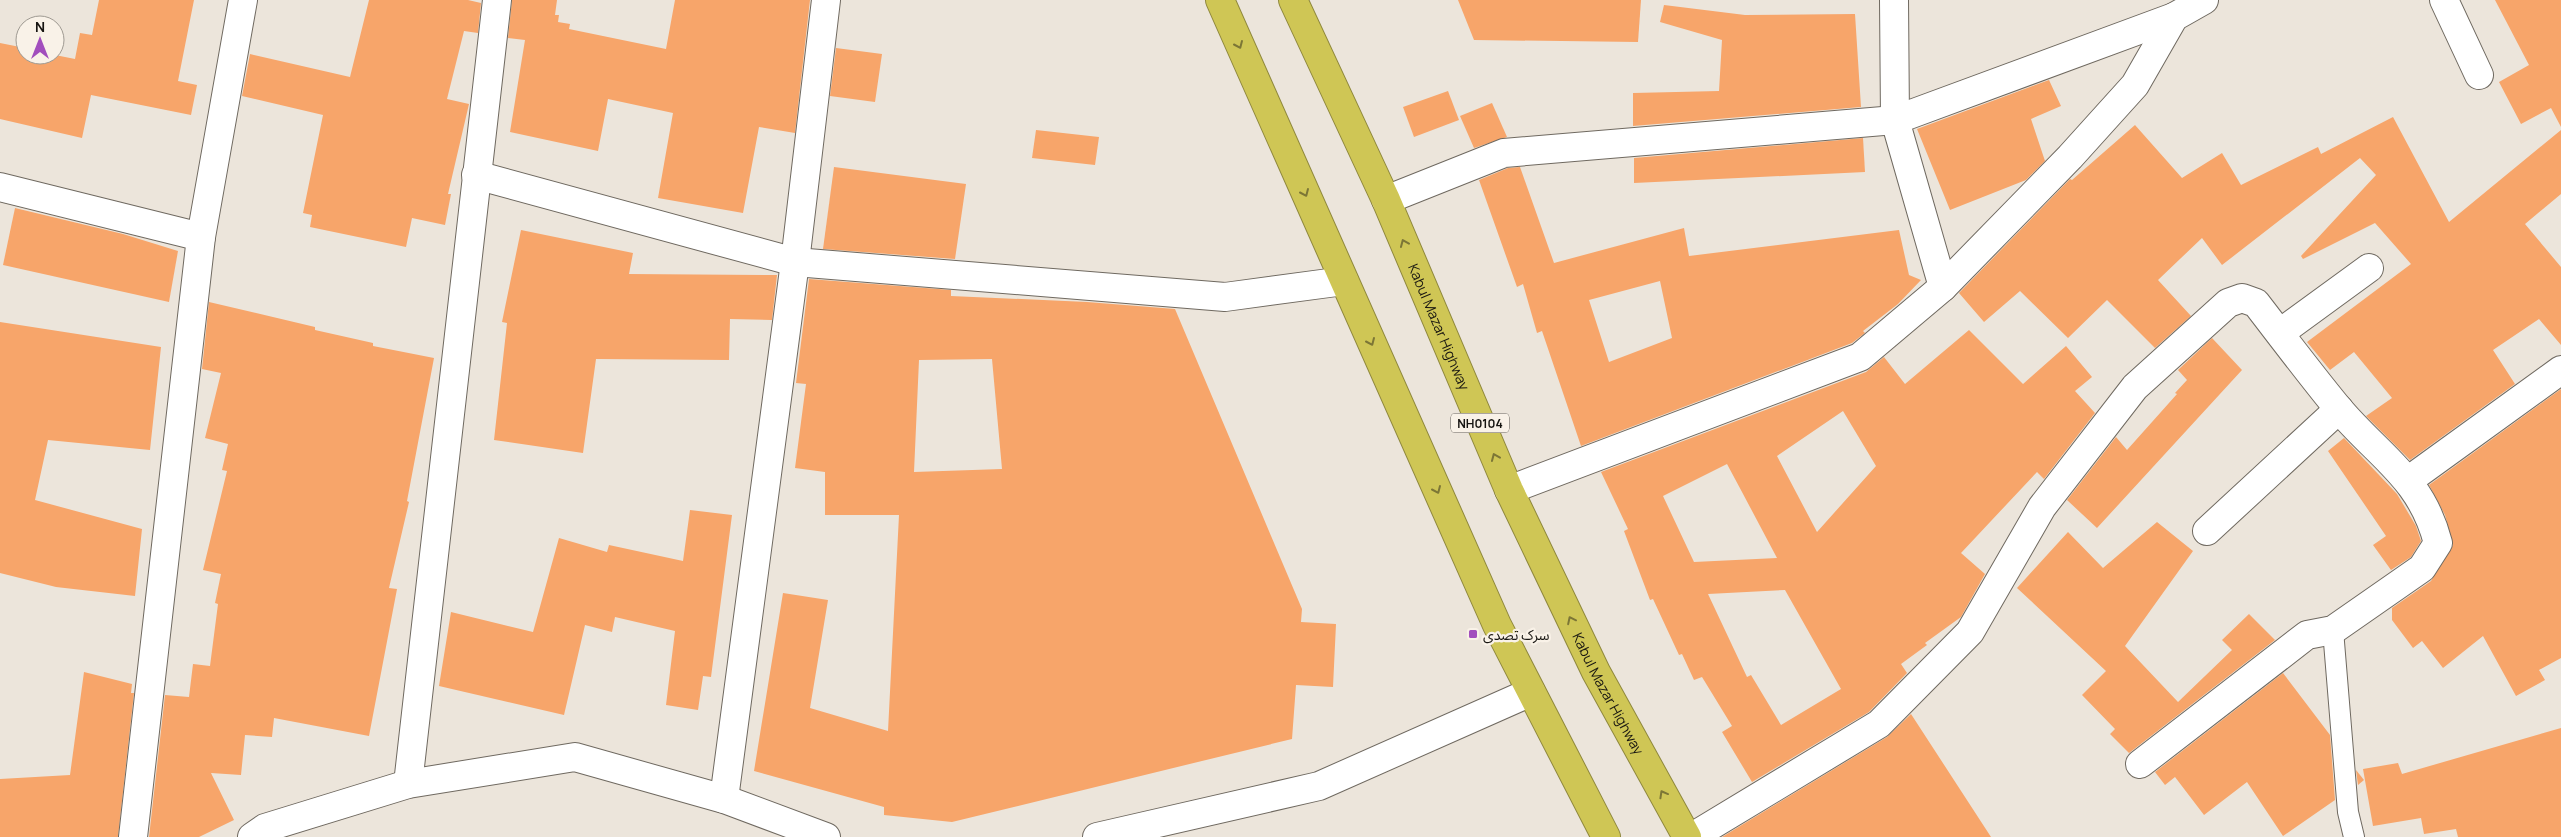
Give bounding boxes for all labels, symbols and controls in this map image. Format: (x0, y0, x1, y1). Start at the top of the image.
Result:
north arrow (15, 15, 65, 65)
text: N (35, 17, 45, 36)
one-way arrow (1233, 40, 1244, 49)
one-way arrow (1299, 188, 1310, 197)
one-way arrow (1399, 239, 1410, 248)
street label: Kabul Mazar Highway (1404, 260, 1475, 393)
one-way arrow (1365, 337, 1376, 346)
road number: NH0104 (1451, 413, 1509, 432)
one-way arrow (1490, 453, 1501, 462)
one-way arrow (1431, 485, 1442, 494)
one-way arrow (1567, 616, 1577, 625)
place label: سرک تصدی (1483, 625, 1550, 644)
marker: سرک تصدی (1467, 628, 1479, 640)
street label: Kabul Mazar Highway (1569, 629, 1649, 758)
one-way arrow (1660, 791, 1670, 800)

